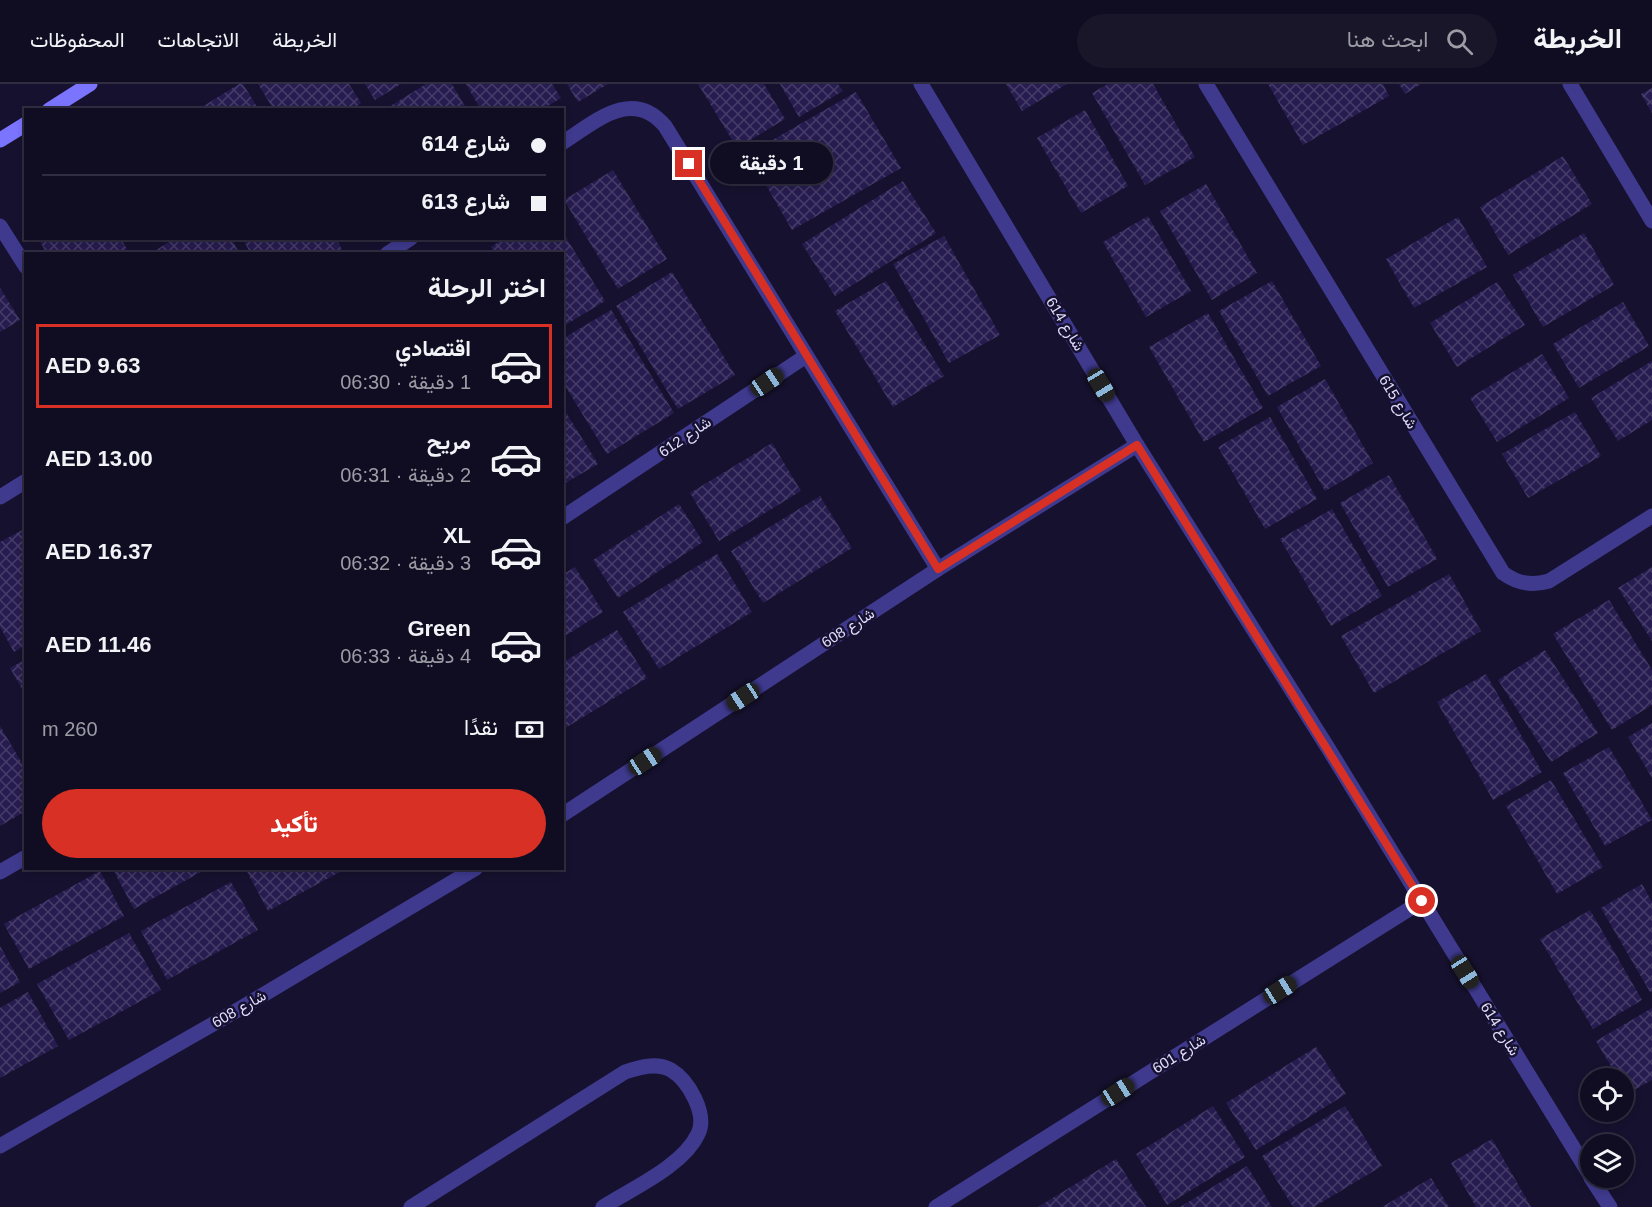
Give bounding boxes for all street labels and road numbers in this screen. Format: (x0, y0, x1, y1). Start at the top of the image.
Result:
street label: شارع 614 (1040, 294, 1088, 355)
street label: شارع 615 (1373, 372, 1421, 433)
street label: شارع 612 (655, 413, 716, 463)
street label: شارع 608 (818, 604, 879, 653)
street label: شارع 608 (209, 986, 270, 1033)
street label: شارع 614 (1475, 999, 1523, 1060)
street label: شارع 601 (1149, 1031, 1210, 1079)

